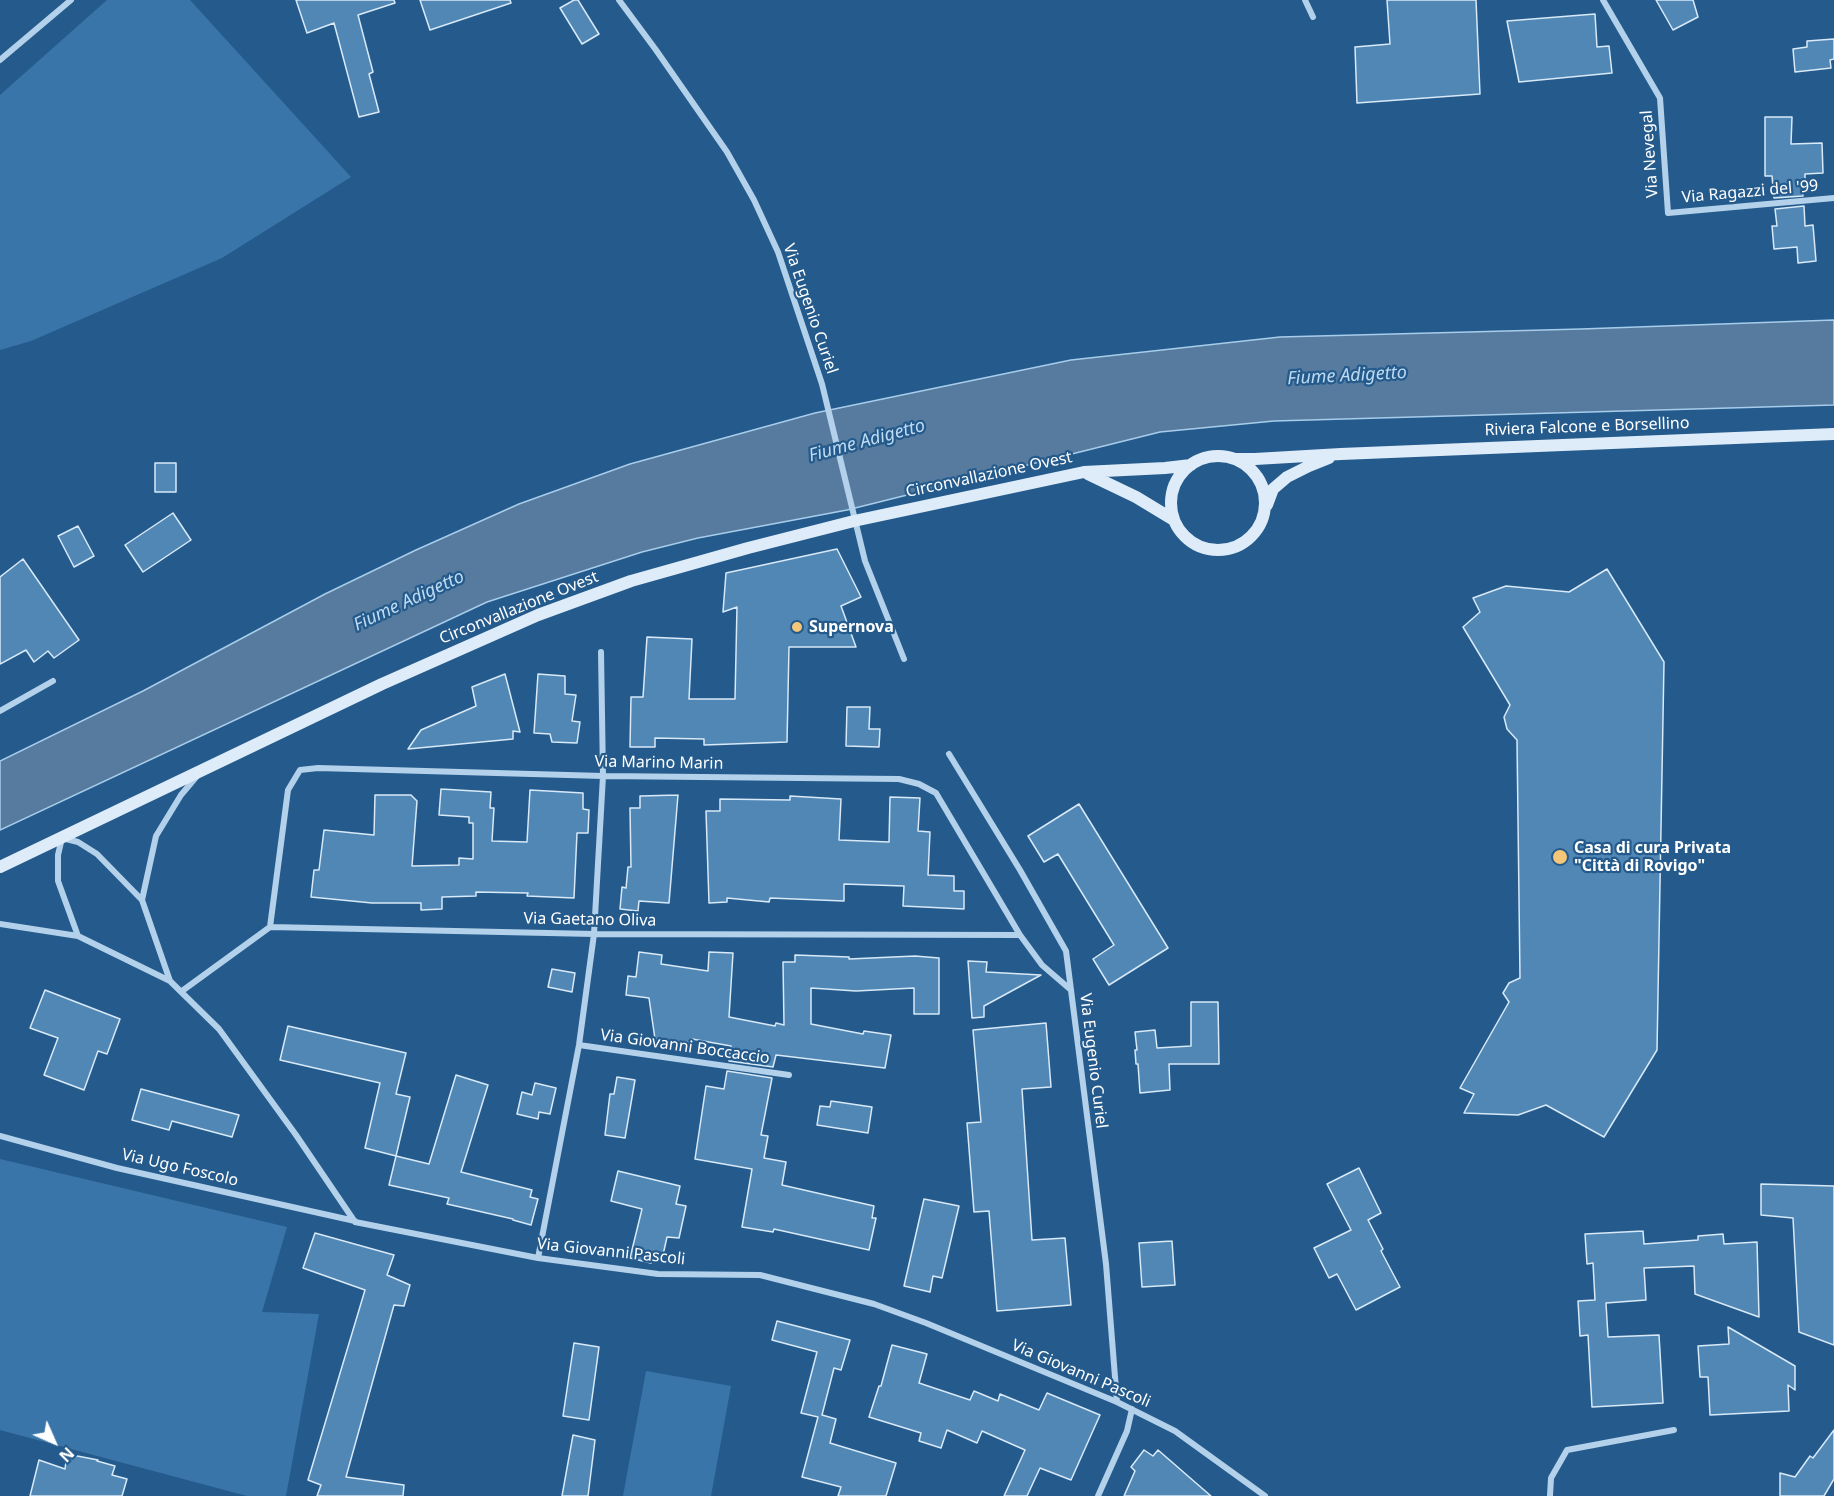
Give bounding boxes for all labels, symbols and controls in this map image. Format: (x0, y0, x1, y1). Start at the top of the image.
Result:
street label: Via Nevegal (1637, 110, 1663, 198)
street label: Via Ragazzi del '99 (1681, 176, 1819, 208)
street label: Via Eugenio Curiel (779, 241, 841, 377)
water label: Fiume Adigetto (1287, 362, 1407, 390)
street label: Riviera Falcone e Borsellino (1484, 414, 1690, 440)
water label: Fiume Adigetto (806, 415, 928, 467)
street label: Circonvallazione Ovest (904, 448, 1074, 502)
water label: Fiume Adigetto (350, 566, 468, 636)
street label: Circonvallazione Ovest (437, 567, 601, 649)
place label: Supernova (809, 617, 894, 637)
marker: Supernova (790, 620, 804, 634)
street label: Via Marino Marin (594, 752, 724, 774)
place label: Casa di cura Privata "Città di Rovigo" (1574, 838, 1731, 876)
marker: Casa di cura Privata "Città di Rovigo" (1551, 848, 1569, 866)
street label: Via Gaetano Oliva (523, 909, 657, 931)
street label: Via Eugenio Curiel (1075, 992, 1111, 1130)
street label: Via Giovanni Boccaccio (599, 1026, 771, 1068)
street label: Via Ugo Foscolo (120, 1145, 240, 1191)
street label: Via Giovanni Pascoli (536, 1235, 686, 1269)
street label: Via Giovanni Pascoli (1009, 1336, 1153, 1412)
north arrow (24, 1412, 84, 1472)
text: N (54, 1442, 79, 1467)

